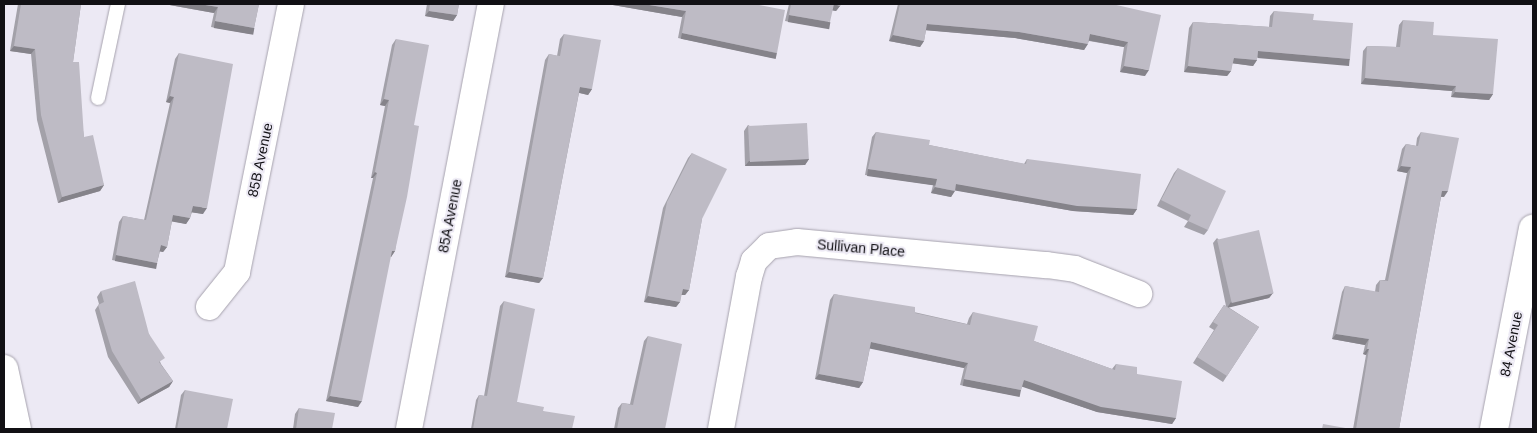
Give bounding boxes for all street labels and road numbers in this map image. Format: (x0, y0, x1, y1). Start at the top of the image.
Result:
street label: 85B Avenue (244, 121, 276, 199)
street label: 85A Avenue (435, 177, 465, 255)
street label: Sullivan Place (816, 236, 906, 260)
street label: 84 Avenue (1496, 310, 1526, 378)

